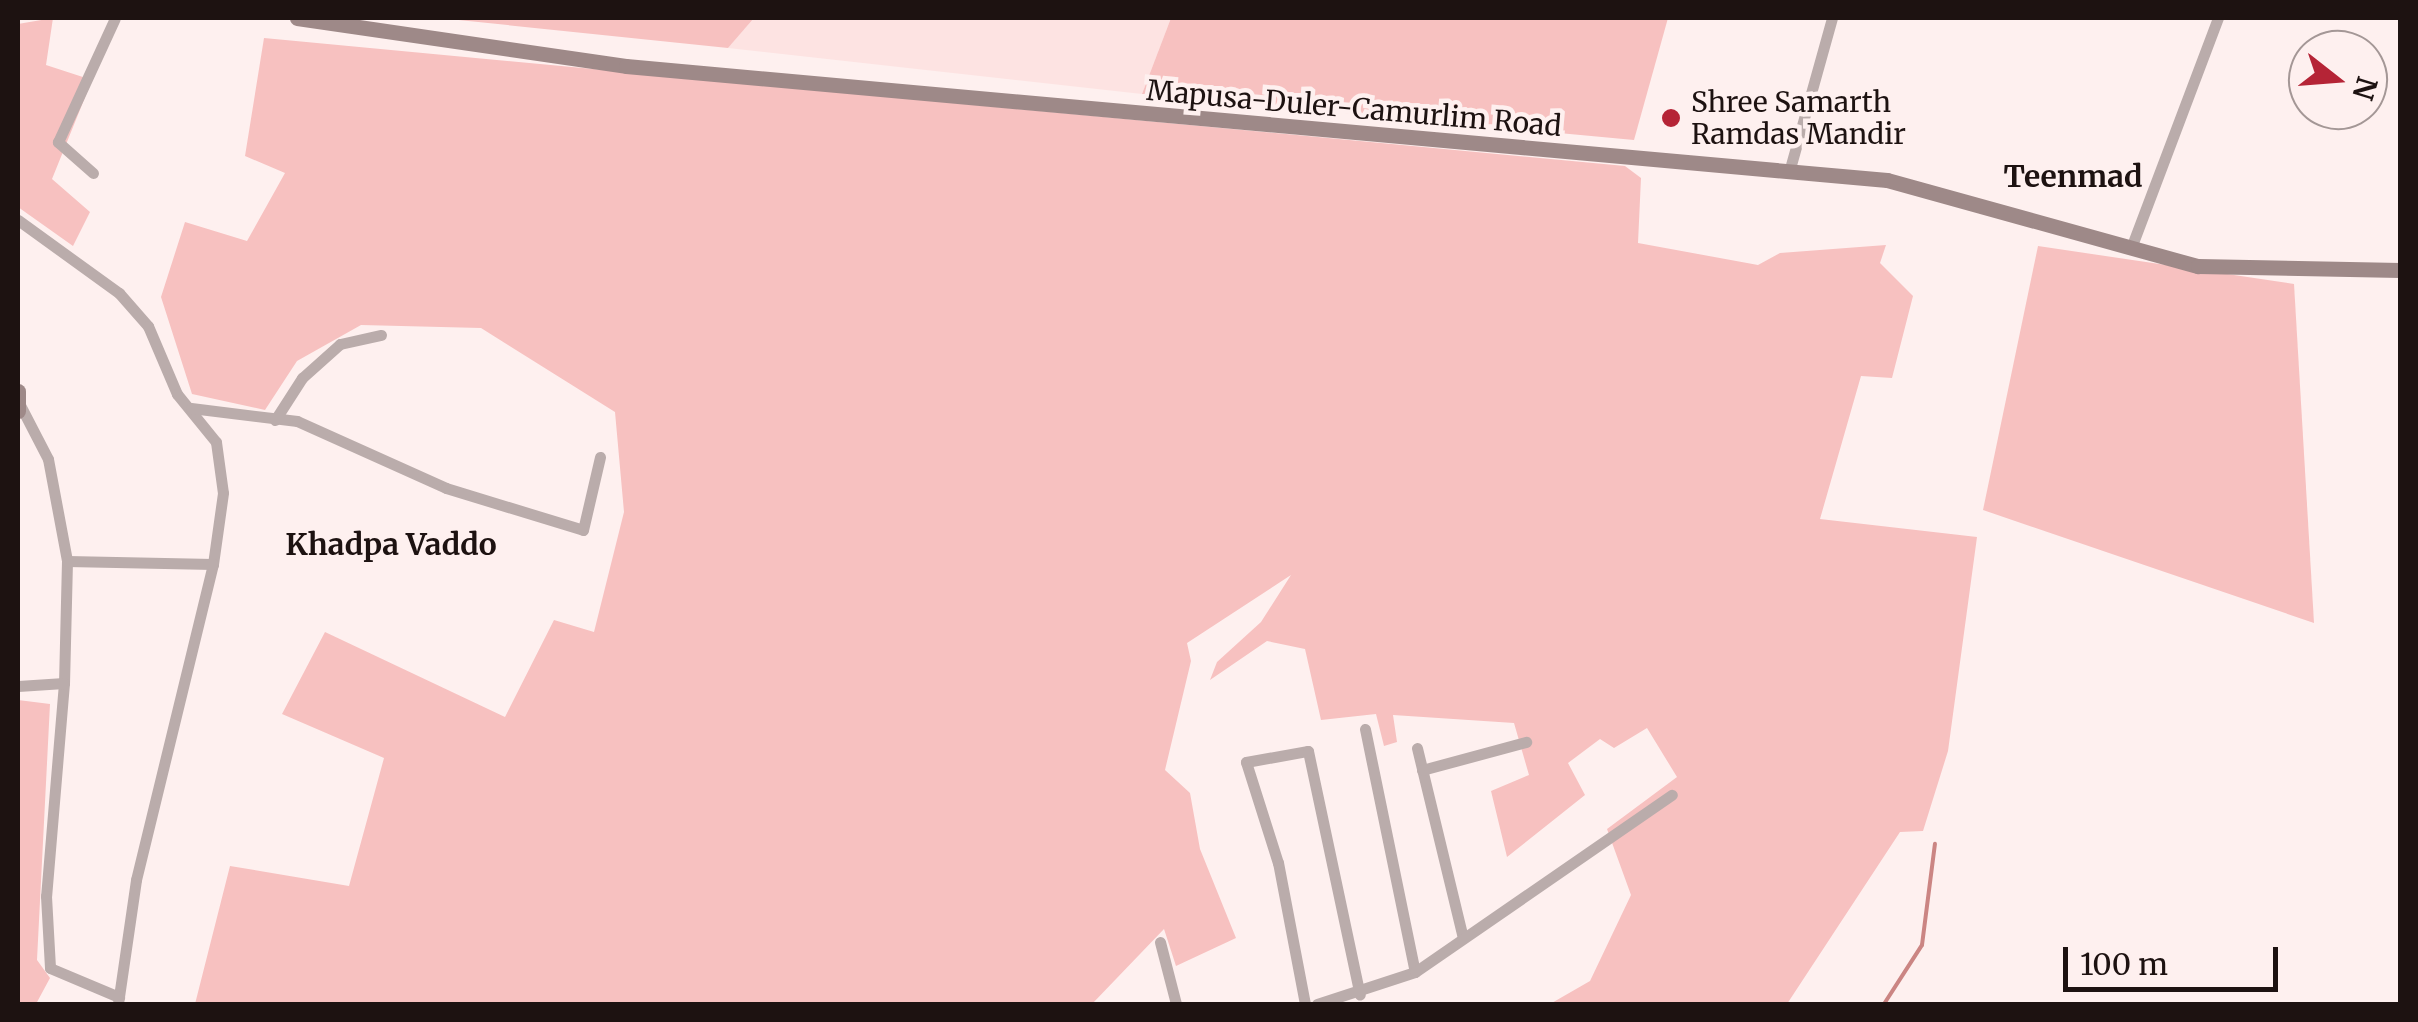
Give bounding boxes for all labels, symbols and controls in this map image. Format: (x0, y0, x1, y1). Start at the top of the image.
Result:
north arrow (2288, 30, 2388, 130)
text: N (2344, 72, 2385, 104)
street label: Mapusa-Duler-Camurlim Road (1145, 73, 1563, 143)
place label: Shree Samarth Ramdas Mandir (1691, 85, 1906, 151)
marker: Shree Samarth Ramdas Mandir (1660, 107, 1682, 129)
district label: Teenmad (2003, 158, 2143, 194)
district label: Khadpa Vaddo (285, 526, 497, 562)
scale bar (2068, 927, 2283, 989)
text: 100 m (2080, 945, 2168, 983)

